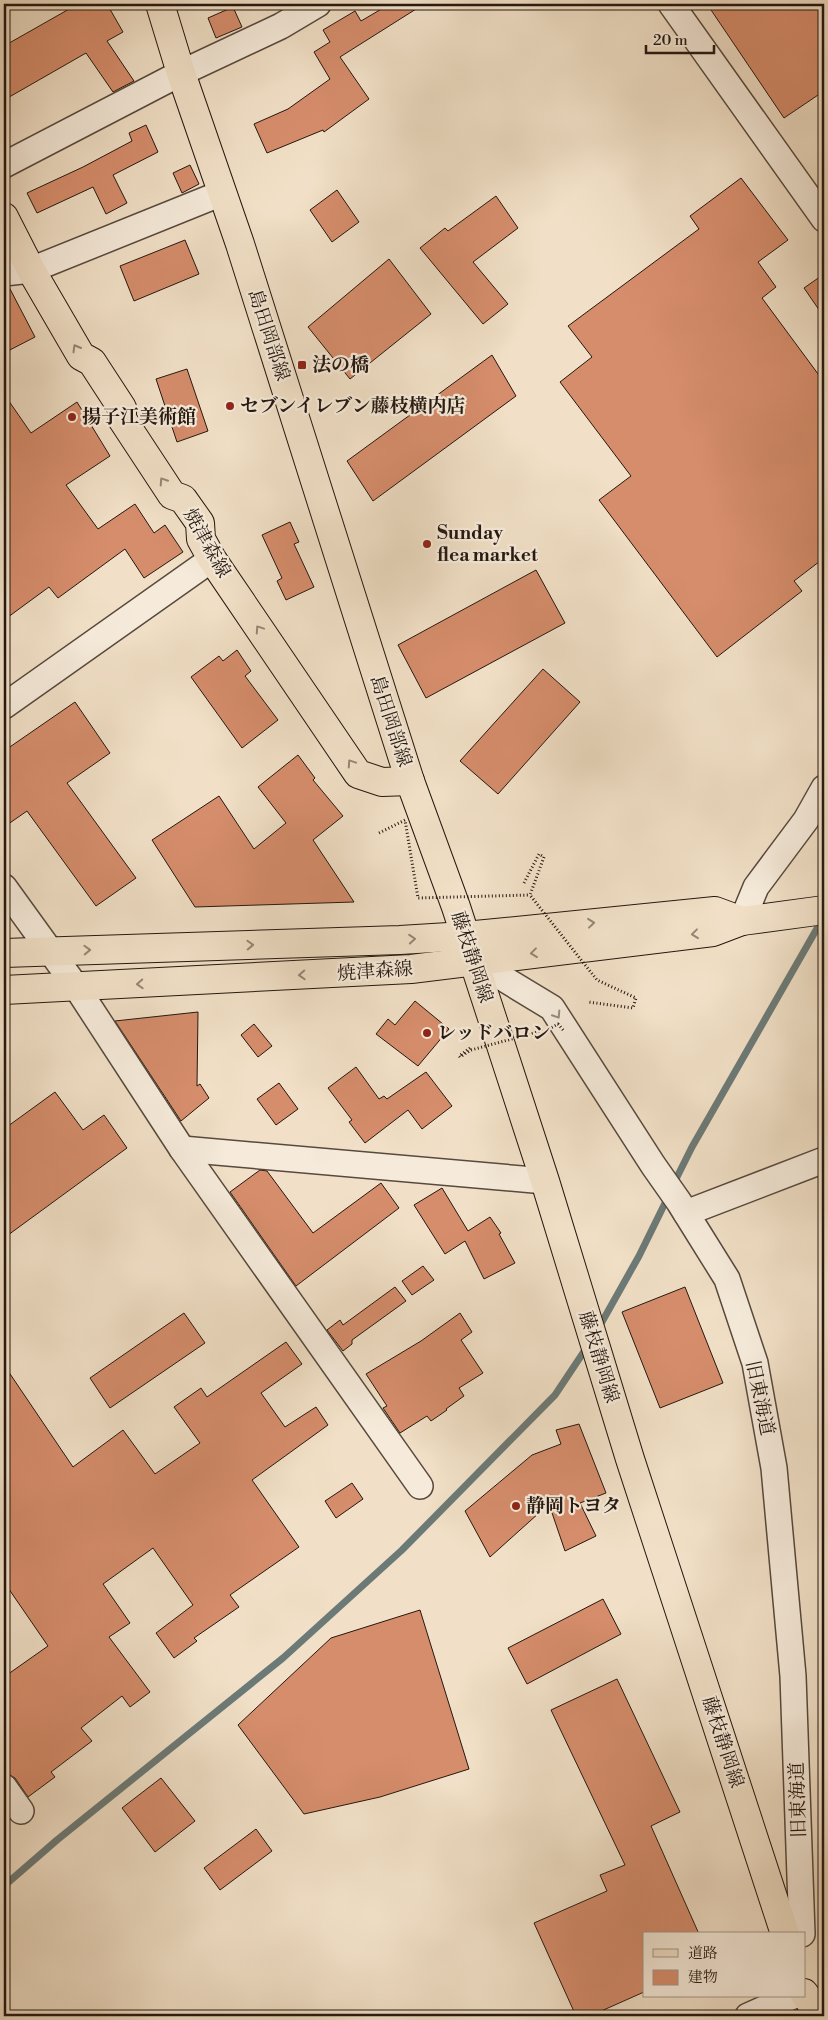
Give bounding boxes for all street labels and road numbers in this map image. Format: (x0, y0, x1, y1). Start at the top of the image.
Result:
street label: 島田岡部線 (243, 286, 295, 384)
street label: 焼津森線 (178, 504, 236, 582)
street label: 島田岡部線 (365, 672, 417, 770)
street label: 藤枝静岡線 (446, 908, 498, 1006)
street label: 焼津森線 (336, 956, 414, 986)
street label: 藤枝静岡線 (574, 1308, 624, 1406)
street label: 旧東海道 (740, 1358, 780, 1438)
street label: 藤枝静岡線 (697, 1693, 749, 1791)
street label: 旧東海道 (785, 1762, 811, 1838)

